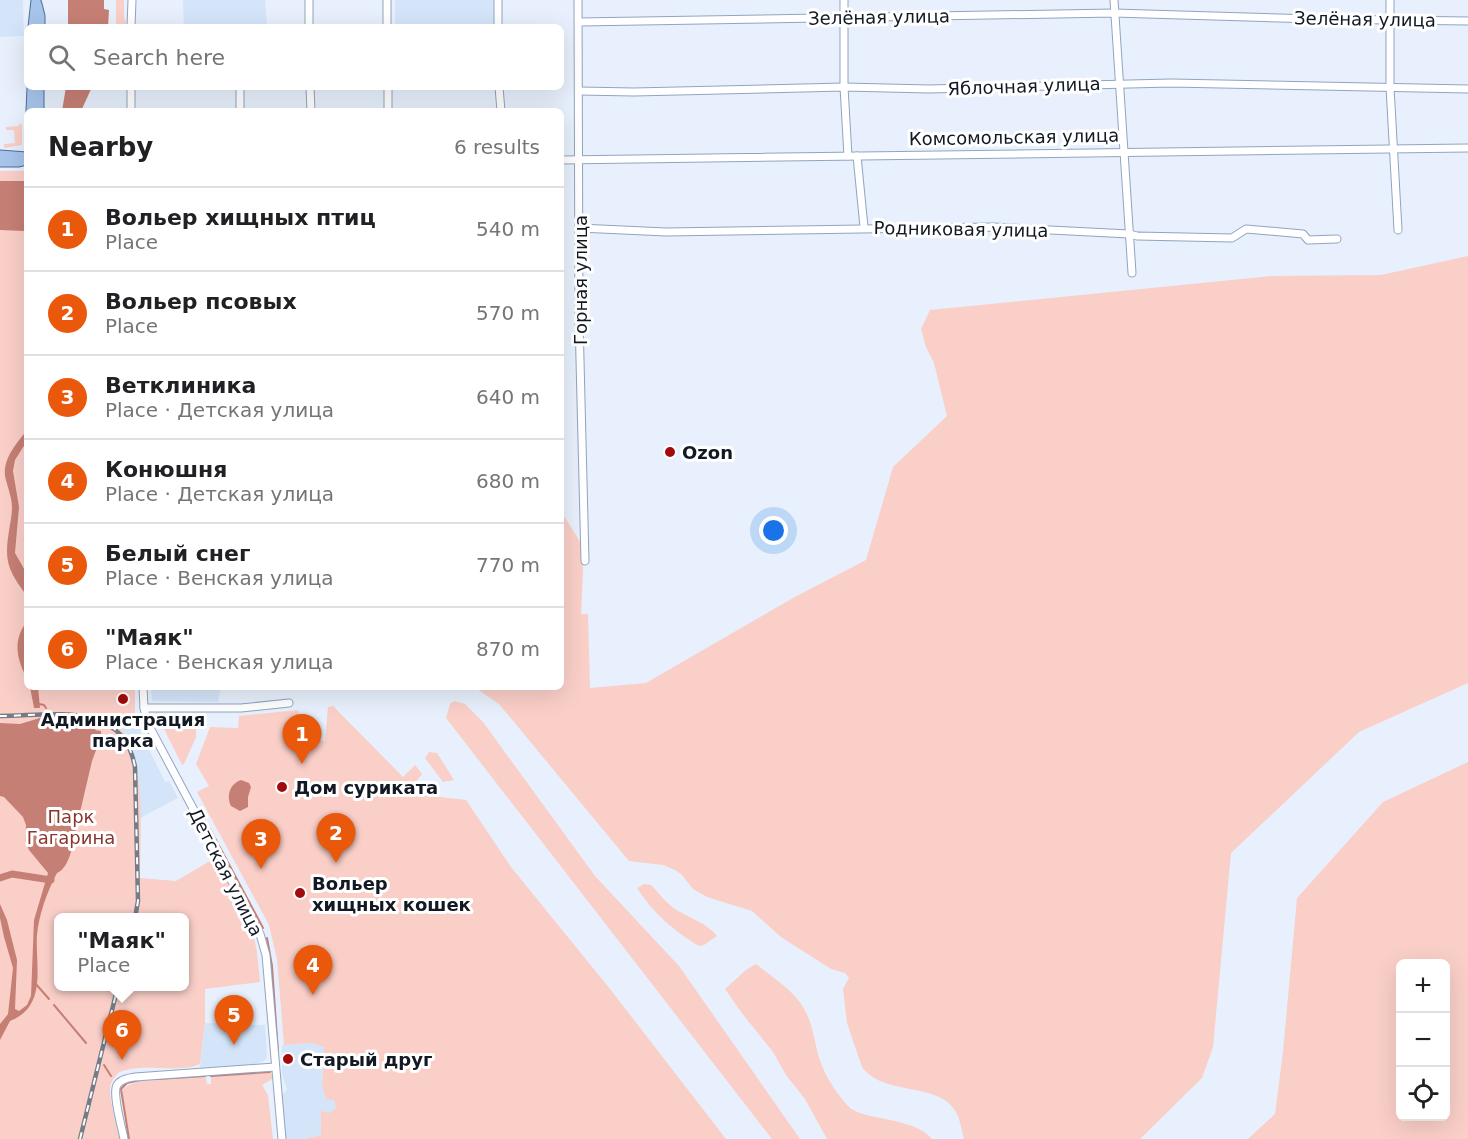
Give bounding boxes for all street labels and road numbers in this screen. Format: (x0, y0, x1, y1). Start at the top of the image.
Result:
street label: Зелёная улица (808, 5, 950, 29)
street label: Зелёная улица (1294, 7, 1436, 31)
street label: Яблочная улица (947, 73, 1101, 99)
street label: Комсомольская улица (909, 125, 1119, 149)
street label: Горная улица (570, 215, 591, 345)
street label: Родниковая улица (873, 217, 1049, 241)
street label: Детская улица (185, 804, 267, 940)

